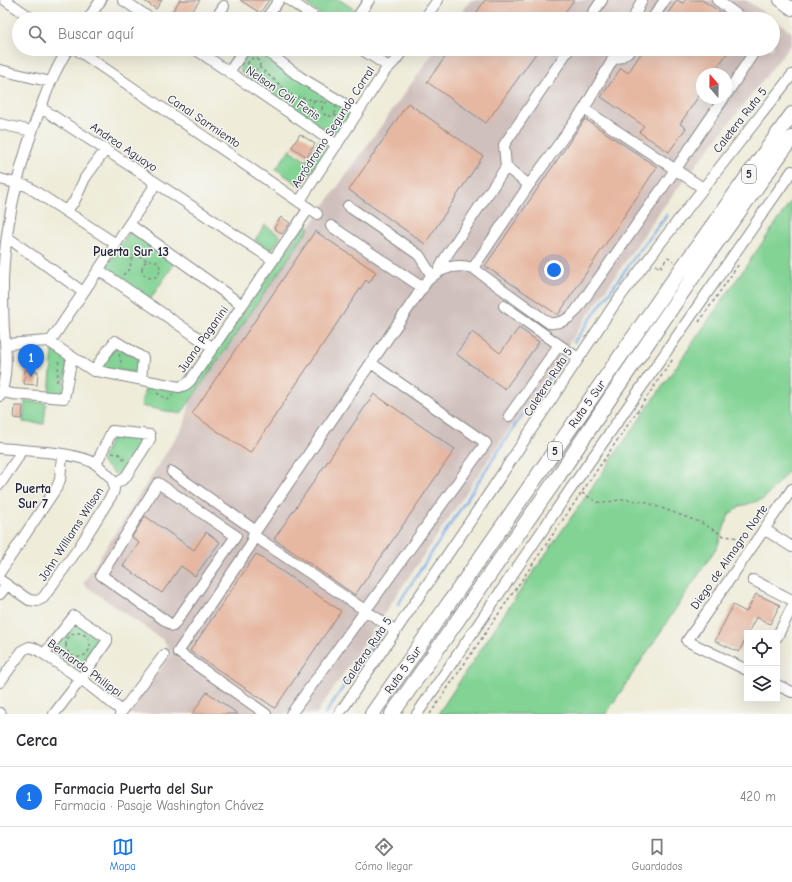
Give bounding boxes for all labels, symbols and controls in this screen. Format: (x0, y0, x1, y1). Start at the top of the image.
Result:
search box (12, 12, 780, 56)
icon: search (26, 23, 48, 45)
text: Buscar aquí (58, 25, 134, 43)
street label: Nelson Coli Feris (243, 63, 323, 123)
street label: Aeródromo Segundo Corral (289, 64, 377, 190)
north arrow (696, 68, 732, 104)
street label: Caletera Ruta 5 (710, 85, 770, 155)
street label: Canal Sarmiento (165, 91, 243, 151)
street label: Andrea Aguayo (88, 119, 160, 175)
road number: 5 (742, 165, 756, 183)
district label: Puerta Sur 13 (93, 244, 169, 259)
your location (544, 260, 564, 280)
street label: Juana Paganini (175, 303, 231, 375)
pin: 1 (18, 344, 44, 377)
street label: Caletera Ruta 5 (521, 345, 575, 419)
street label: Ruta 5 Sur (566, 377, 609, 430)
road number: 5 (548, 442, 562, 460)
district label: Puerta Sur 7 (15, 481, 51, 511)
street label: John Williams Wilson (35, 485, 107, 583)
street label: Diego de Almagro Norte (688, 502, 770, 612)
street label: Caletera Ruta 5 (339, 614, 395, 688)
map controls (744, 630, 780, 702)
button: locate (744, 630, 780, 666)
street label: Bernardo Philippi (45, 636, 125, 700)
street label: Ruta 5 Sur (382, 643, 425, 696)
button: layers (744, 666, 780, 702)
text: Cerca (16, 731, 58, 750)
text: Farmacia Puerta del Sur (54, 780, 213, 798)
text: 1 (26, 789, 32, 804)
text: 420 m (740, 789, 776, 804)
text: Farmacia · Pasaje Washington Chávez (54, 798, 264, 813)
tab: Mapa (110, 836, 136, 873)
tab: Cómo llegar (355, 836, 412, 873)
tab: Guardados (632, 836, 682, 873)

